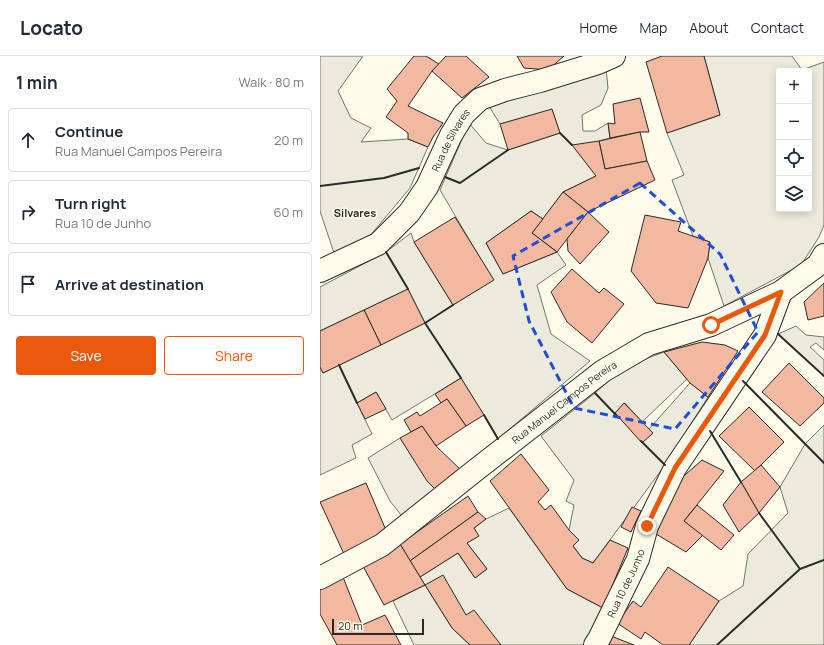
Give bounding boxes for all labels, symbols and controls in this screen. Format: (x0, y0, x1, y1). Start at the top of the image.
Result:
text: Locato (20, 15, 83, 41)
text: Home (580, 18, 617, 37)
text: Map (639, 18, 667, 37)
text: About (689, 18, 729, 37)
text: Contact (751, 18, 804, 37)
map controls (776, 68, 812, 212)
button: + (776, 68, 812, 104)
text: 1 min (16, 71, 58, 94)
text: Walk · 80 m (238, 73, 304, 91)
button: − (776, 104, 812, 140)
street label: Rua de Silvares (428, 105, 473, 174)
text: Continue (55, 121, 123, 142)
icon: ahead (17, 129, 39, 151)
text: 20 m (274, 131, 303, 149)
button: locate (776, 140, 812, 176)
text: Rua Manuel Campos Pereira (55, 142, 222, 160)
button: layers (776, 176, 812, 212)
text: Turn right (55, 193, 126, 214)
icon: right (17, 201, 39, 223)
text: 60 m (273, 203, 303, 221)
district label: Silvares (334, 205, 376, 220)
text: Rua 10 de Junho (55, 214, 151, 232)
icon: arrive (17, 273, 39, 295)
text: Arrive at destination (55, 274, 204, 295)
route start (702, 316, 720, 334)
button: Save (16, 336, 156, 375)
button: Share (164, 336, 304, 375)
street label: Rua Manuel Campos Pereira (509, 357, 619, 447)
route end (638, 517, 656, 535)
street label: Rua 10 de Junho (604, 548, 647, 620)
scale bar (332, 617, 424, 636)
text: 20 m (338, 618, 363, 633)

